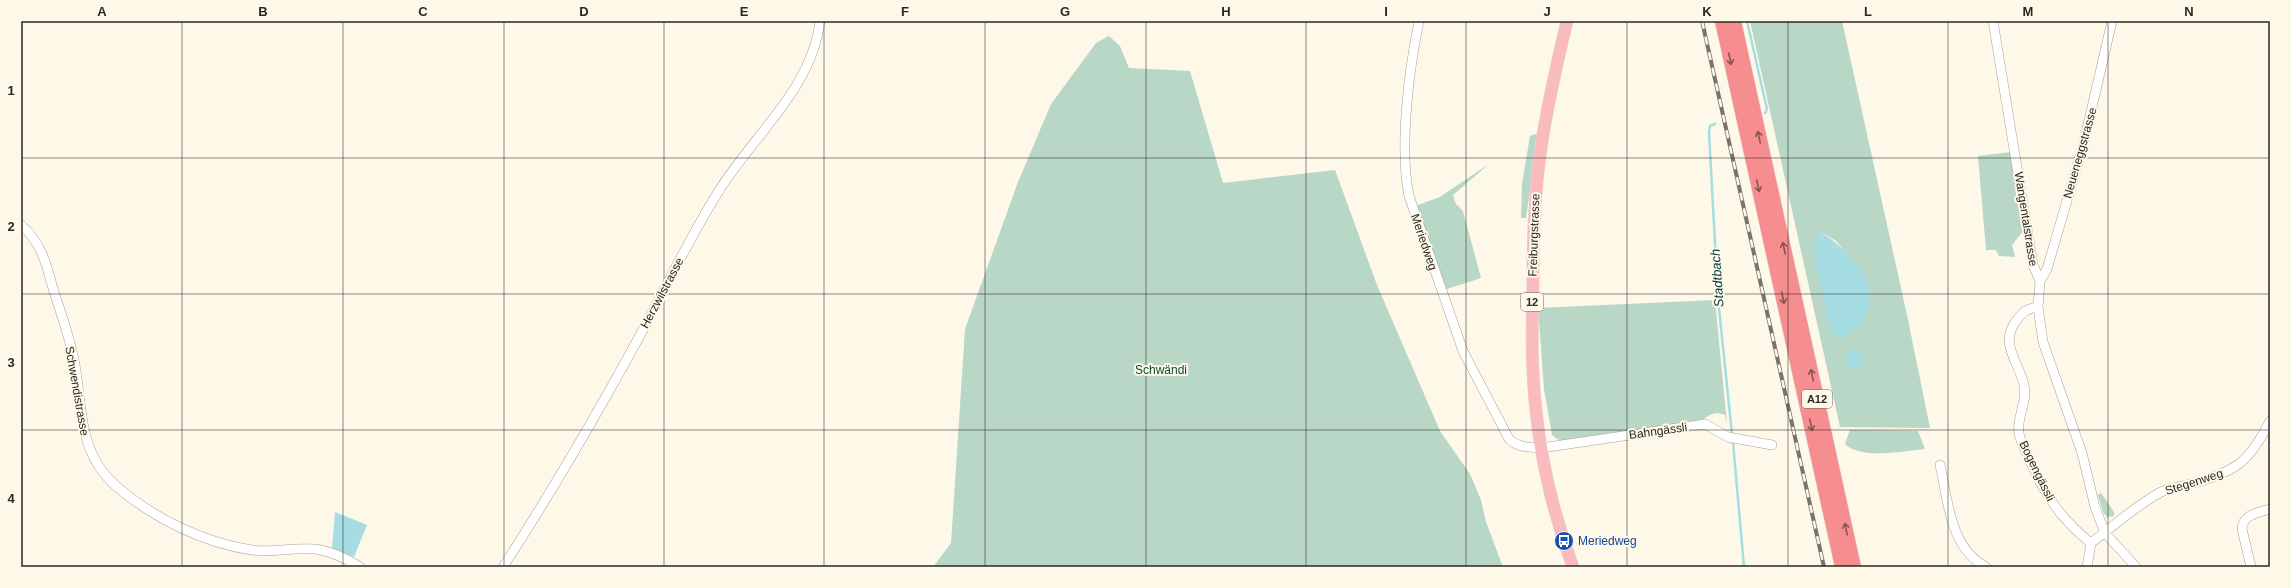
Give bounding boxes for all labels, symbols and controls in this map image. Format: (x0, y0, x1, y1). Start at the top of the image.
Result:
text: A (97, 4, 107, 19)
text: B (258, 4, 268, 19)
text: C (418, 4, 428, 19)
text: D (579, 4, 589, 19)
text: E (740, 4, 749, 19)
text: F (901, 4, 909, 19)
text: G (1060, 4, 1070, 19)
text: H (1221, 4, 1231, 19)
text: I (1384, 4, 1388, 19)
text: J (1543, 4, 1551, 19)
text: K (1702, 4, 1712, 19)
text: L (1864, 4, 1872, 19)
text: M (2023, 4, 2033, 19)
text: N (2184, 4, 2194, 19)
one-way arrow (1726, 52, 1734, 65)
text: 1 (7, 83, 15, 98)
street label: Neueneggstrasse (2060, 106, 2100, 200)
one-way arrow (1755, 131, 1763, 144)
street label: Wangentalstrasse (2012, 171, 2040, 268)
one-way arrow (1754, 179, 1762, 192)
street label: Freiburgstrasse (1526, 193, 1542, 277)
street label: Meriedweg (1408, 212, 1440, 272)
text: 2 (7, 219, 15, 234)
one-way arrow (1779, 242, 1787, 255)
water label: Stadtbach (1707, 248, 1727, 308)
street label: Herzwilstrasse (638, 255, 687, 331)
one-way arrow (1779, 292, 1787, 305)
road number: 12 (1521, 293, 1543, 311)
street label: Schwendistrasse (62, 345, 92, 437)
text: 3 (7, 355, 15, 370)
park label: Schwändi (1135, 363, 1187, 377)
one-way arrow (1807, 368, 1815, 381)
road number: A12 (1802, 390, 1832, 408)
one-way arrow (1807, 418, 1815, 431)
street label: Bahngässli (1628, 420, 1688, 442)
street label: Bogengässli (2016, 439, 2058, 503)
street label: Stegenweg (2163, 466, 2225, 498)
text: 4 (7, 491, 15, 506)
one-way arrow (1841, 523, 1849, 536)
bus stop icon: Meriedweg (1553, 530, 1575, 552)
place label: Meriedweg (1578, 534, 1637, 548)

